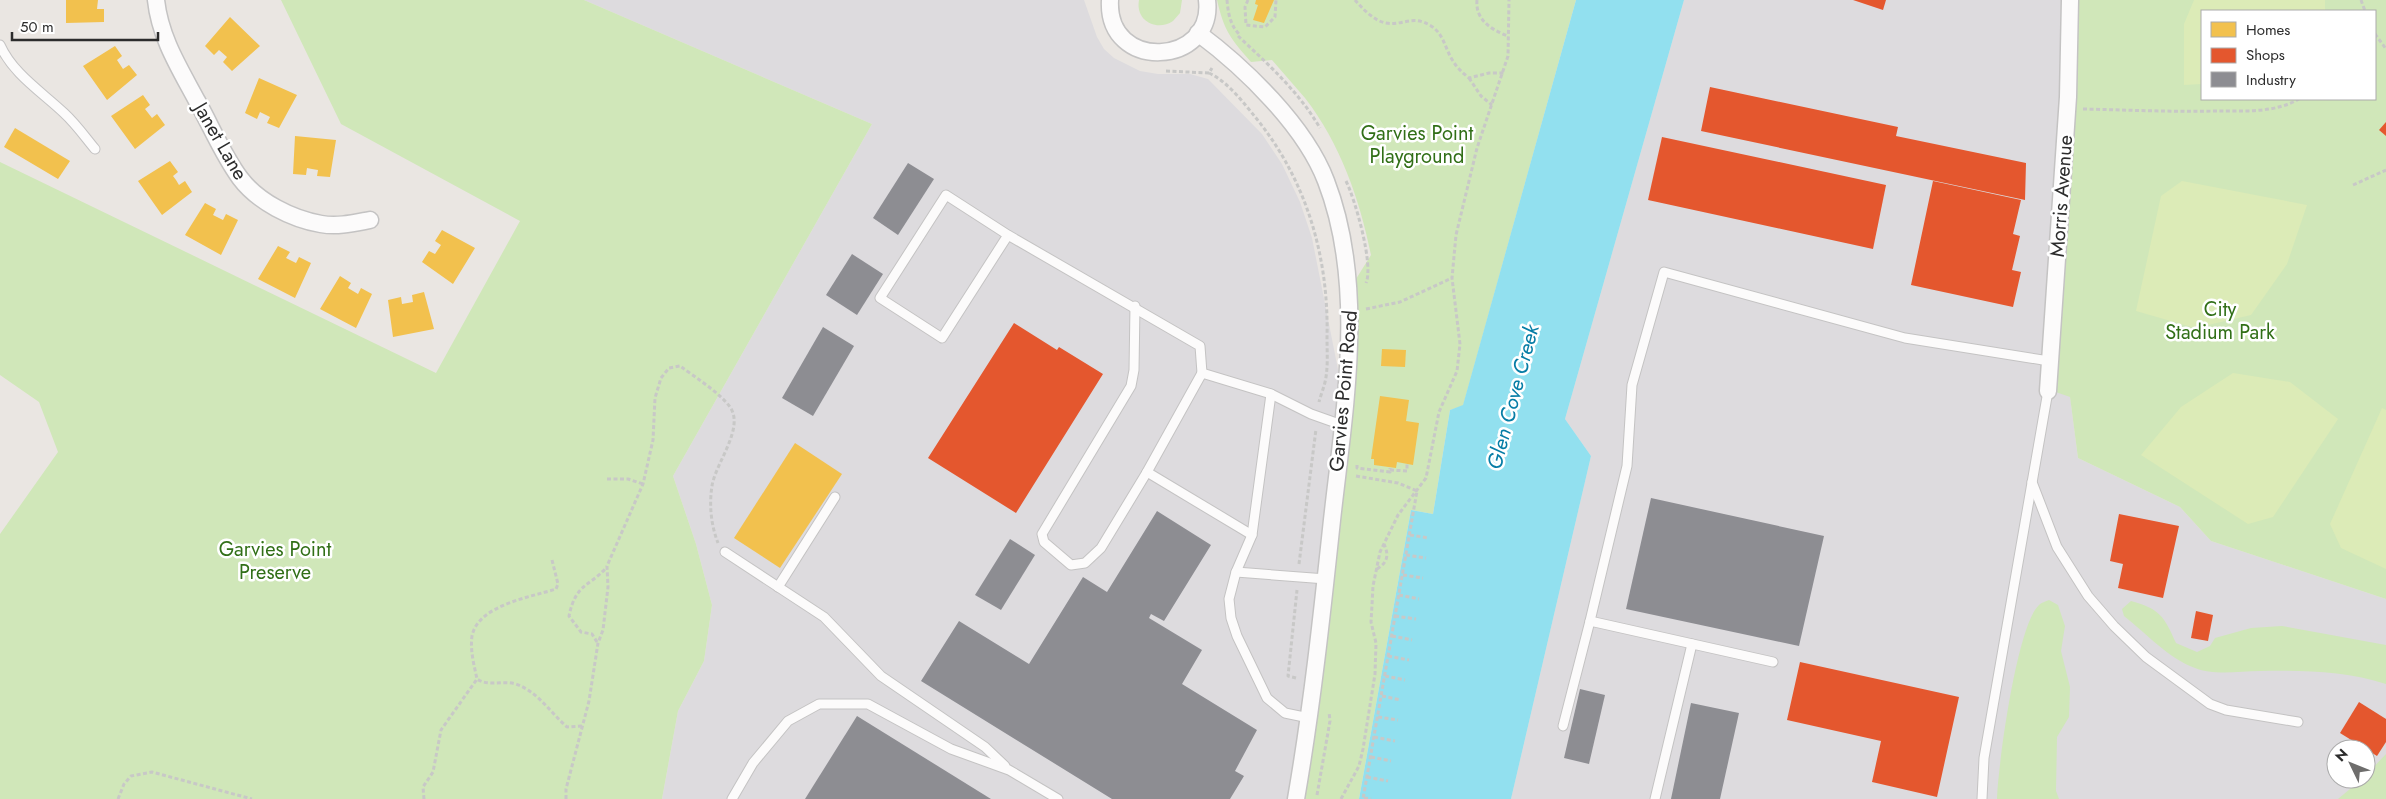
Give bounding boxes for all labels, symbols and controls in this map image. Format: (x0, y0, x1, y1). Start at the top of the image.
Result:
scale bar (12, 10, 159, 42)
legend (2201, 10, 2376, 100)
text: 50 m (20, 16, 54, 38)
text: Homes (2246, 19, 2290, 41)
text: Shops (2246, 44, 2285, 66)
text: Industry (2246, 69, 2296, 91)
street label: Janet Lane (185, 94, 254, 186)
park label: Garvies Point Playground (1361, 119, 1474, 171)
street label: Morris Avenue (2043, 134, 2080, 258)
park label: City Stadium Park (2165, 295, 2275, 347)
street label: Garvies Point Road (1322, 309, 1365, 473)
water label: Glen Cove Creek (1479, 320, 1547, 473)
park label: Garvies Point Preserve (219, 535, 332, 587)
north arrow (2326, 739, 2376, 789)
text: N (2330, 744, 2353, 766)

